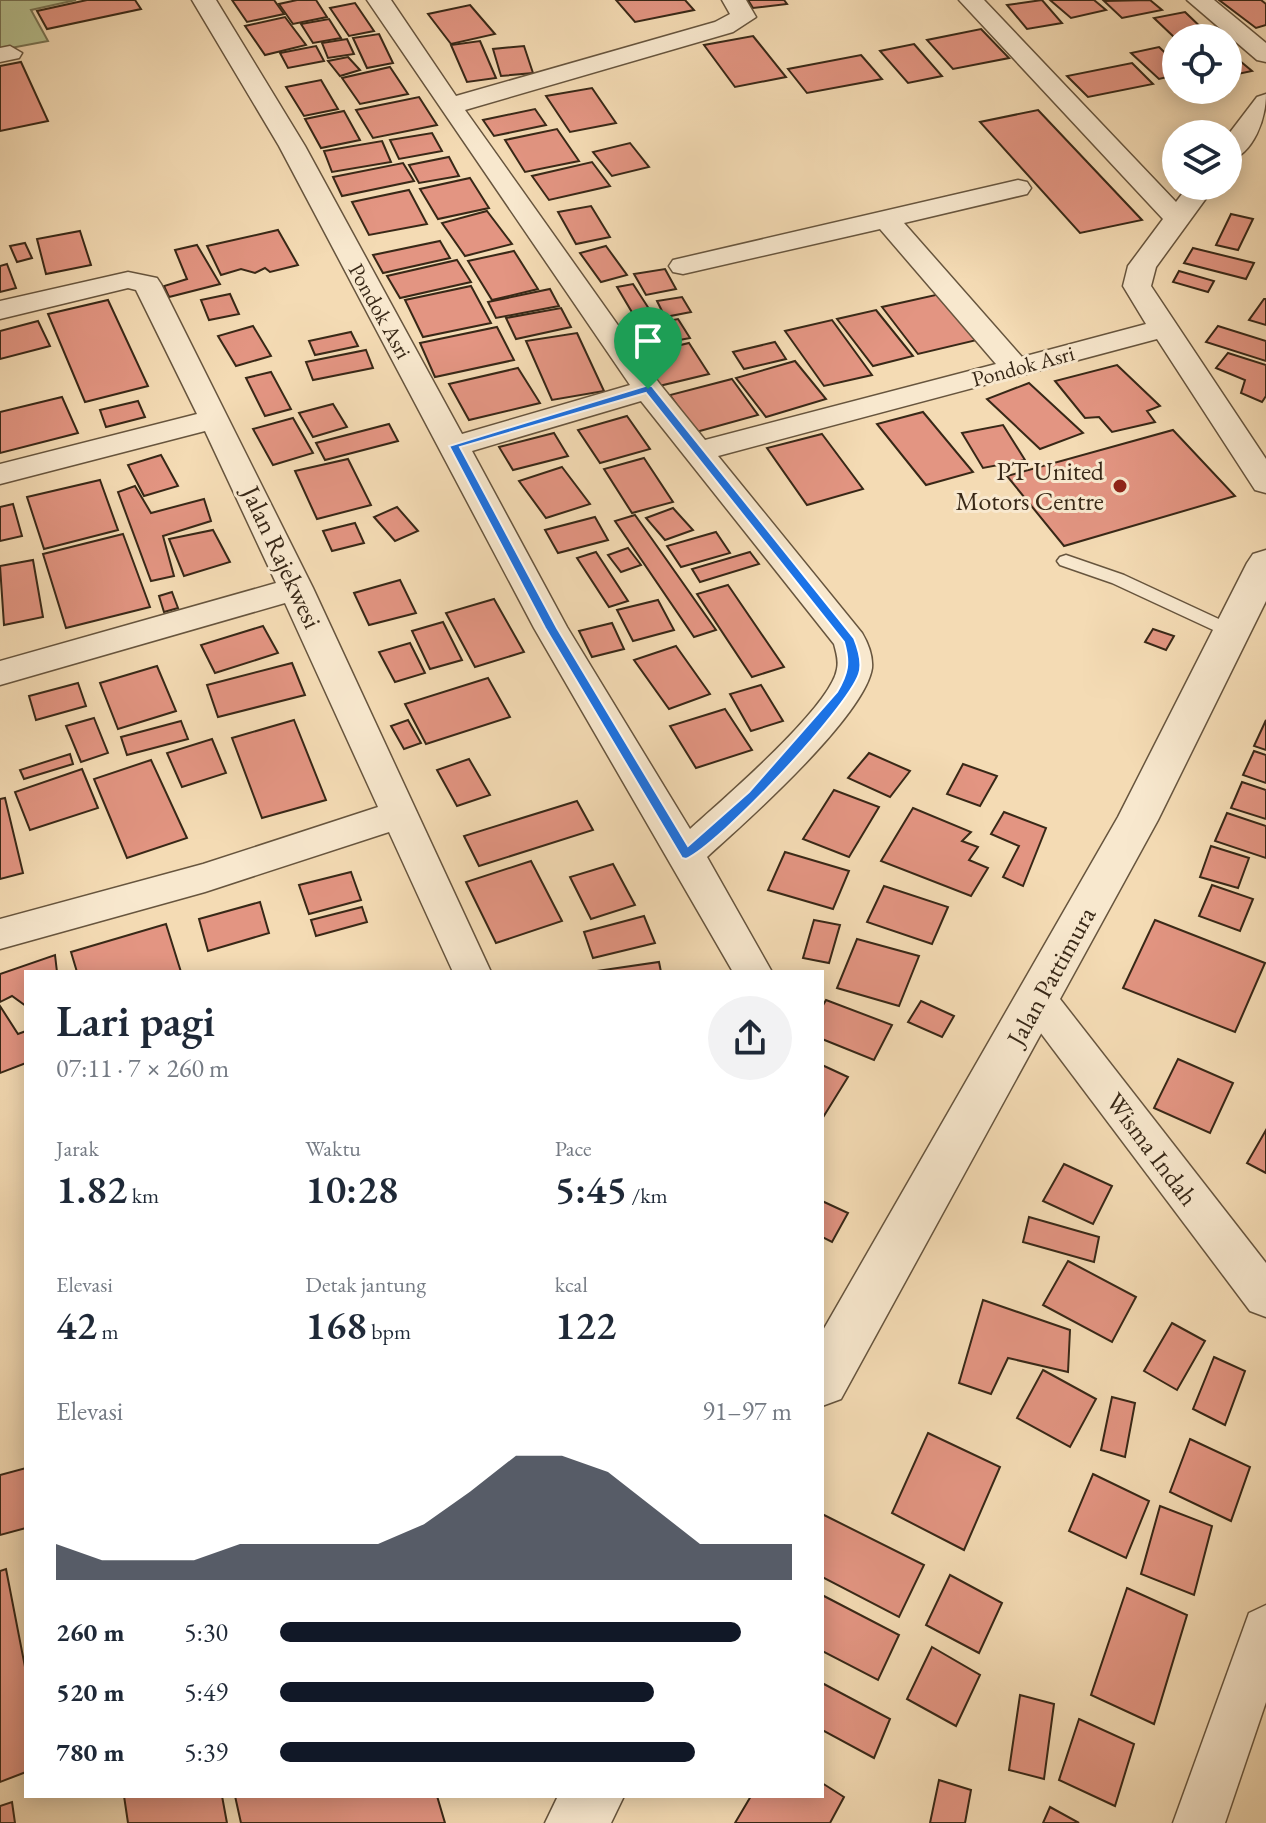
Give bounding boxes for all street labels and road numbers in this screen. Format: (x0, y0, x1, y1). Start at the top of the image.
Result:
street label: Pondok Asri (342, 258, 418, 364)
street label: Pondok Asri (969, 338, 1077, 394)
street label: Jalan Rajekwesi (233, 478, 330, 634)
street label: Jalan Pattimura (998, 900, 1103, 1053)
street label: Wisma Indah (1098, 1086, 1206, 1212)

